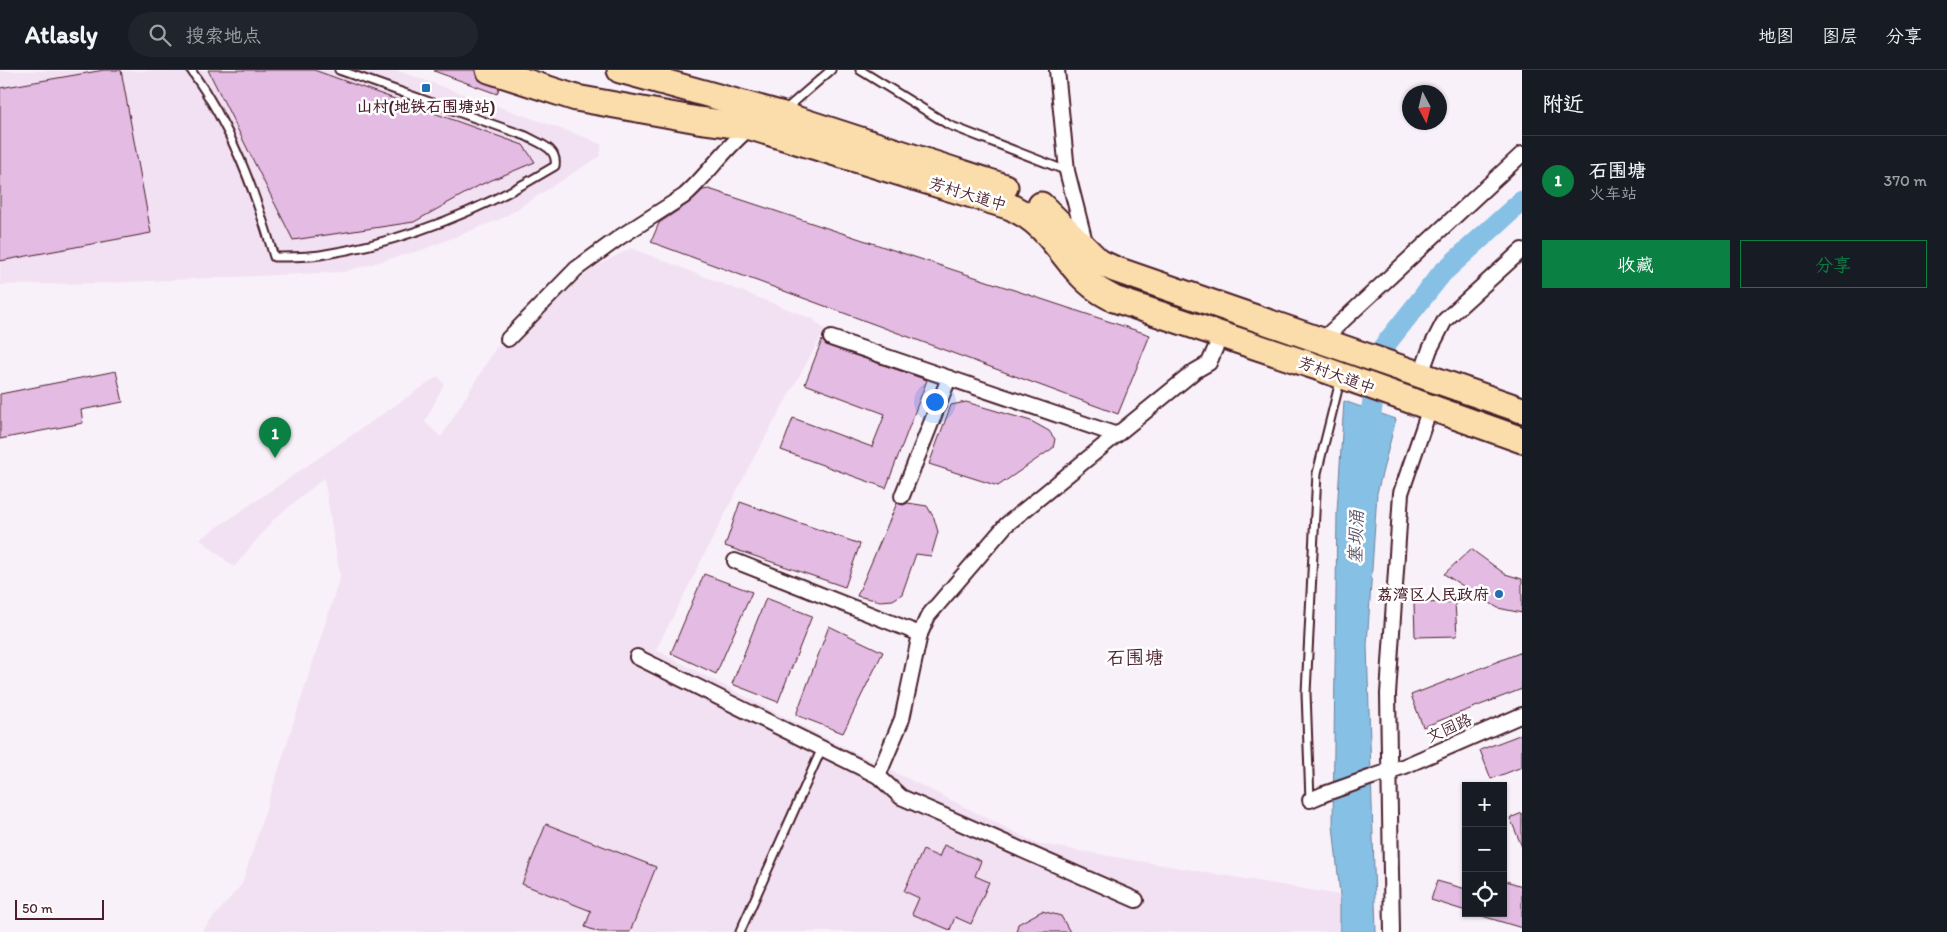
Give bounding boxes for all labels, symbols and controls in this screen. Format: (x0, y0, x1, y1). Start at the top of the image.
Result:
search box (128, 12, 478, 57)
text: Atlasly (25, 20, 98, 49)
icon: search (146, 21, 174, 49)
text: 搜索地点 (186, 24, 262, 47)
text: 地图 (1758, 25, 1794, 47)
text: 图层 (1822, 25, 1858, 47)
text: 分享 (1886, 25, 1922, 47)
marker: 山村(地铁石围塘站) (420, 82, 432, 94)
north arrow (1402, 85, 1447, 130)
text: 附近 (1542, 91, 1584, 116)
place label: 山村(地铁石围塘站) (357, 97, 495, 117)
text: 石围塘 (1589, 159, 1646, 182)
text: 1 (1554, 171, 1562, 190)
text: 370 m (1883, 171, 1927, 190)
street label: 芳村大道中 (927, 173, 1009, 215)
text: 火车站 (1589, 184, 1637, 203)
button: 收藏 (1542, 240, 1730, 288)
button: 分享 (1740, 240, 1927, 288)
street label: 芳村大道中 (1296, 352, 1378, 398)
your location (922, 389, 948, 415)
pin: 1 (259, 417, 291, 458)
water label: 塞坝涌 (1344, 509, 1368, 564)
place label: 荔湾区人民政府 (1377, 585, 1489, 604)
marker: 荔湾区人民政府 (1493, 588, 1505, 600)
district label: 石围塘 (1106, 646, 1164, 669)
street label: 文园路 (1423, 710, 1475, 746)
map controls (1462, 782, 1507, 917)
button: + (1462, 782, 1507, 827)
button: − (1462, 827, 1507, 872)
button: locate (1462, 872, 1507, 917)
scale bar (15, 897, 104, 920)
text: 50 m (22, 900, 53, 917)

